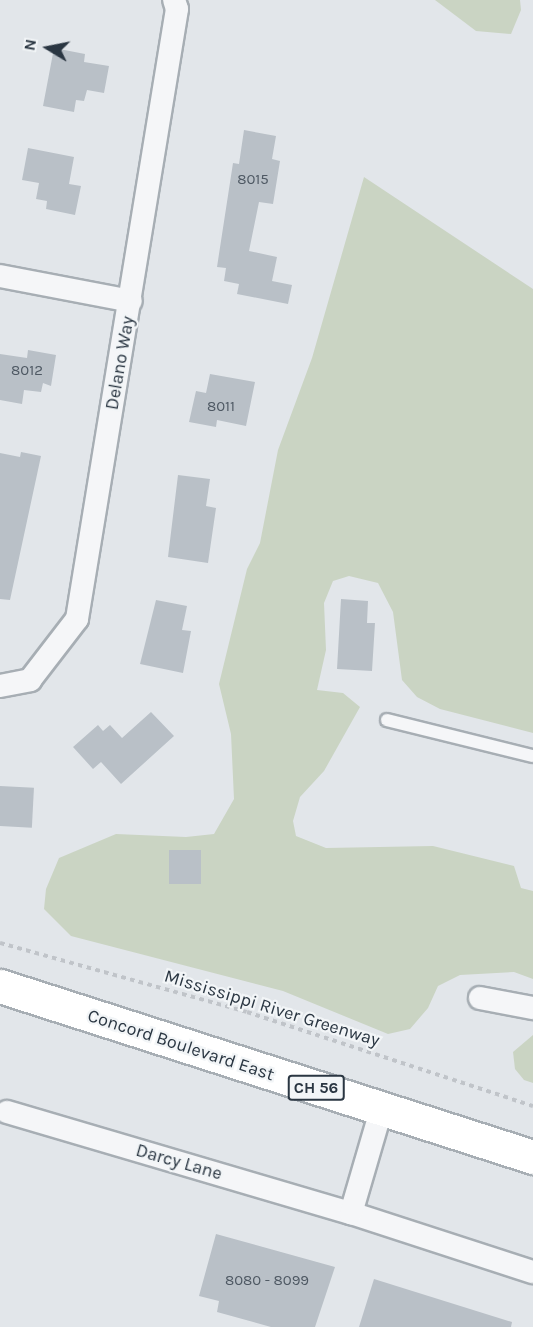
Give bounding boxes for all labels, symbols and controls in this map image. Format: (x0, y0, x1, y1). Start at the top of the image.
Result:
north arrow (18, 18, 78, 78)
text: N (19, 37, 40, 52)
house number: 8015 (237, 171, 269, 189)
street label: Delano Way (101, 314, 139, 412)
house number: 8012 (11, 362, 43, 380)
house number: 8011 (207, 398, 235, 416)
street label: Mississippi River Greenway (162, 965, 382, 1051)
street label: Concord Boulevard East (85, 1005, 277, 1085)
road number: CH 56 (288, 1075, 344, 1101)
street label: Darcy Lane (133, 1139, 225, 1185)
house number: 8080 - 8099 (225, 1272, 309, 1290)

